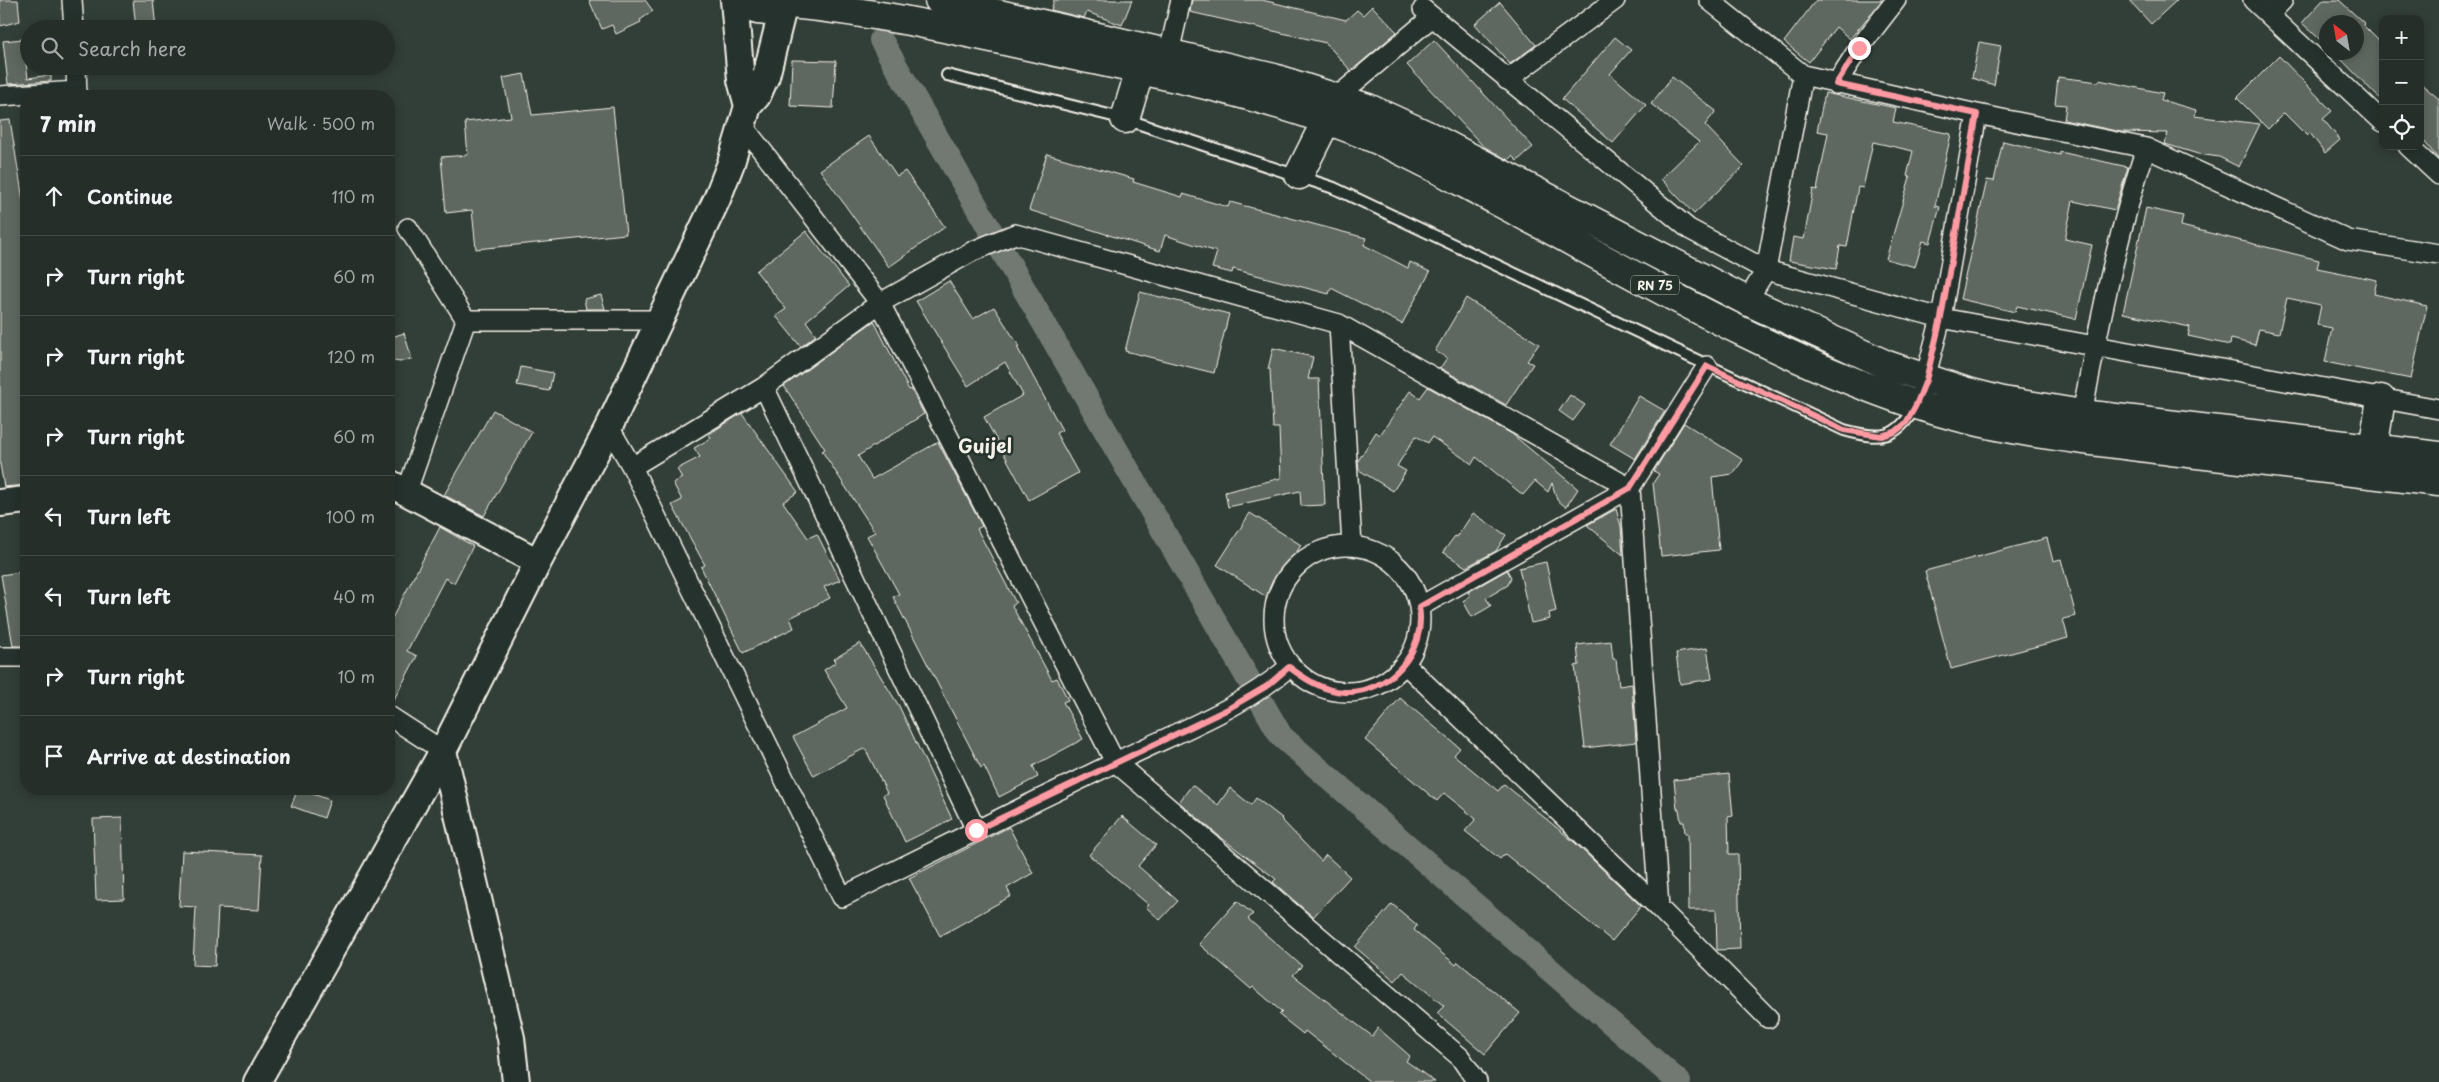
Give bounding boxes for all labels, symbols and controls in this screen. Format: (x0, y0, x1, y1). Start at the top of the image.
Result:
north arrow (2319, 15, 2364, 60)
map controls (2379, 15, 2424, 150)
button: + (2379, 15, 2424, 60)
search box (20, 20, 395, 75)
icon: search (38, 34, 66, 62)
text: Search here (78, 34, 187, 62)
route end (1848, 37, 1871, 60)
button: − (2379, 60, 2424, 105)
button: locate (2379, 105, 2424, 150)
text: 7 min (40, 107, 96, 139)
text: Walk · 500 m (267, 111, 375, 135)
icon: ahead (40, 182, 68, 210)
text: Continue (87, 182, 173, 210)
text: 110 m (332, 184, 375, 208)
icon: right (40, 262, 68, 290)
text: Turn right (87, 262, 185, 290)
text: 60 m (333, 264, 375, 288)
road number: RN 75 (1631, 276, 1679, 294)
icon: right (40, 342, 68, 370)
text: Turn right (87, 342, 185, 370)
text: 120 m (328, 344, 375, 368)
icon: right (40, 422, 68, 450)
text: Turn right (87, 422, 185, 450)
text: 60 m (333, 424, 375, 448)
district label: Guijel (958, 431, 1012, 459)
icon: left (40, 502, 68, 530)
text: Turn left (87, 502, 171, 530)
text: 100 m (326, 504, 375, 528)
icon: left (40, 582, 68, 610)
text: Turn left (87, 582, 171, 610)
text: 40 m (333, 584, 375, 608)
icon: right (40, 662, 68, 690)
text: Turn right (87, 662, 185, 690)
text: 10 m (338, 664, 375, 688)
icon: arrive (40, 742, 68, 770)
text: Arrive at destination (87, 742, 291, 770)
route start (965, 819, 988, 842)

